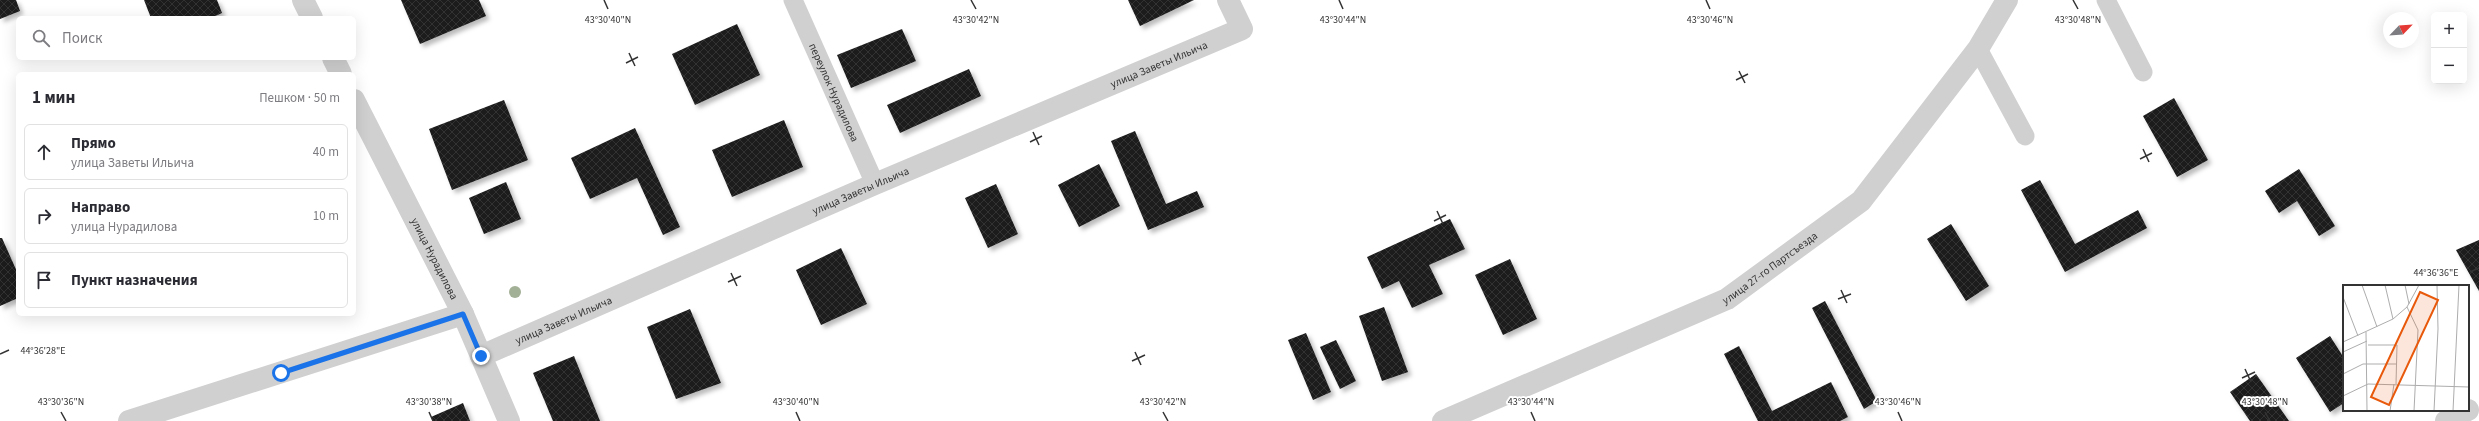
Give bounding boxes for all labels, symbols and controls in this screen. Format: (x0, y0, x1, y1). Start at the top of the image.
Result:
north arrow (2383, 12, 2419, 48)
map controls (2431, 12, 2467, 84)
button: + (2431, 12, 2467, 48)
text: 43°30'40"N (585, 13, 631, 27)
text: 43°30'42"N (953, 13, 999, 27)
text: 43°30'44"N (1320, 13, 1366, 27)
text: 43°30'46"N (1687, 13, 1733, 27)
text: 43°30'48"N (2055, 13, 2101, 27)
search box (16, 16, 356, 60)
icon: search (30, 27, 52, 49)
text: Поиск (62, 28, 103, 49)
street label: улица Заветы Ильича (1108, 37, 1210, 92)
street label: переулок Нурадилова (805, 41, 862, 144)
button: − (2431, 48, 2467, 84)
text: 1 мин (32, 86, 75, 110)
text: Пешком · 50 m (259, 89, 340, 107)
text: Прямо (71, 133, 116, 154)
icon: ahead (33, 141, 55, 163)
text: 40 m (313, 143, 339, 161)
text: улица Заветы Ильича (71, 154, 194, 172)
street label: улица Заветы Ильича (810, 163, 911, 219)
text: Направо (71, 197, 130, 218)
icon: right (33, 205, 55, 227)
text: 10 m (313, 207, 339, 225)
street label: улица Нурадилова (407, 215, 461, 302)
text: улица Нурадилова (71, 218, 177, 236)
street label: улица 27-го Партсъезда (1720, 228, 1821, 308)
text: 44°36'36"E (2413, 266, 2459, 280)
icon: arrive (33, 269, 55, 291)
text: Пункт назначения (71, 270, 198, 291)
inset map (2343, 285, 2469, 411)
street label: улица Заветы Ильича (513, 293, 614, 348)
text: 44°36'28"E (20, 344, 66, 358)
route end (472, 347, 490, 365)
route start (272, 364, 290, 382)
text: 43°30'36"N (38, 395, 84, 409)
text: 43°30'38"N (406, 395, 452, 409)
text: 43°30'40"N (773, 395, 819, 409)
text: 43°30'42"N (1140, 395, 1186, 409)
text: 43°30'44"N (1508, 395, 1554, 409)
text: 43°30'46"N (1875, 395, 1921, 409)
text: 43°30'48"N (2242, 395, 2288, 409)

